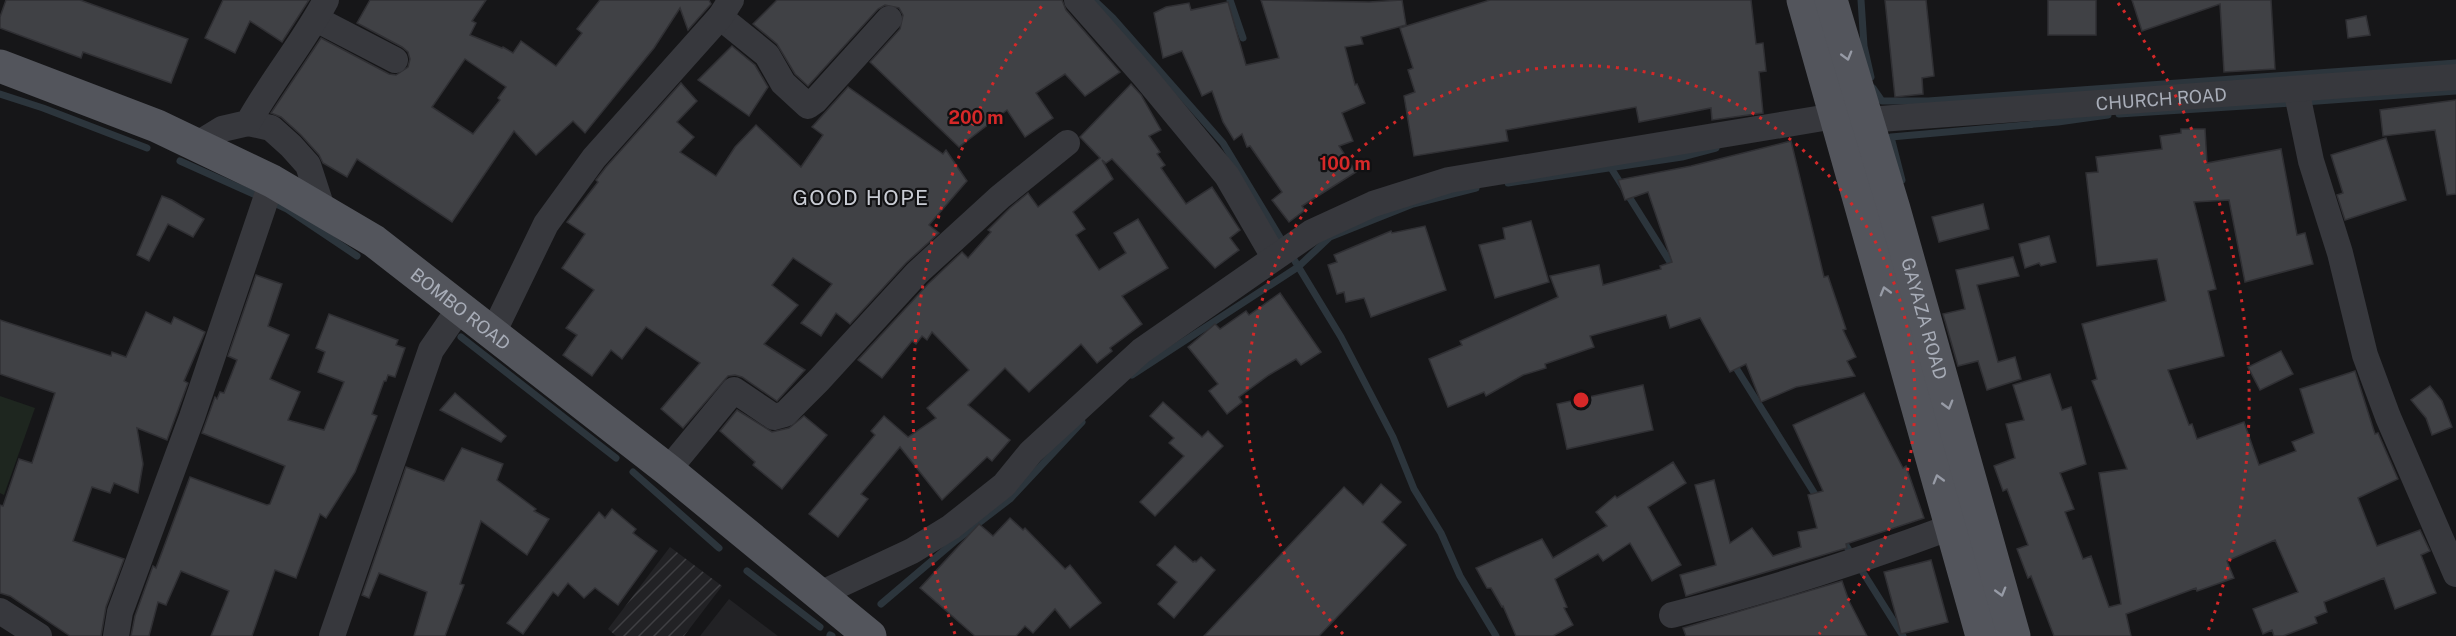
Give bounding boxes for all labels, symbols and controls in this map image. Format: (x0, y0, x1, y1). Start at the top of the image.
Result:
one-way arrow (1840, 50, 1852, 61)
street label: CHURCH ROAD (2095, 83, 2227, 114)
text: 200 m (949, 107, 1003, 128)
text: 100 m (1319, 153, 1371, 174)
district label: GOOD HOPE (792, 185, 930, 210)
street label: GAYAZA ROAD (1898, 255, 1952, 382)
street label: BOMBO ROAD (407, 263, 515, 354)
one-way arrow (1880, 286, 1892, 297)
centre of rings (1571, 390, 1591, 410)
one-way arrow (1941, 399, 1953, 410)
one-way arrow (1933, 474, 1945, 485)
one-way arrow (1994, 587, 2006, 597)

